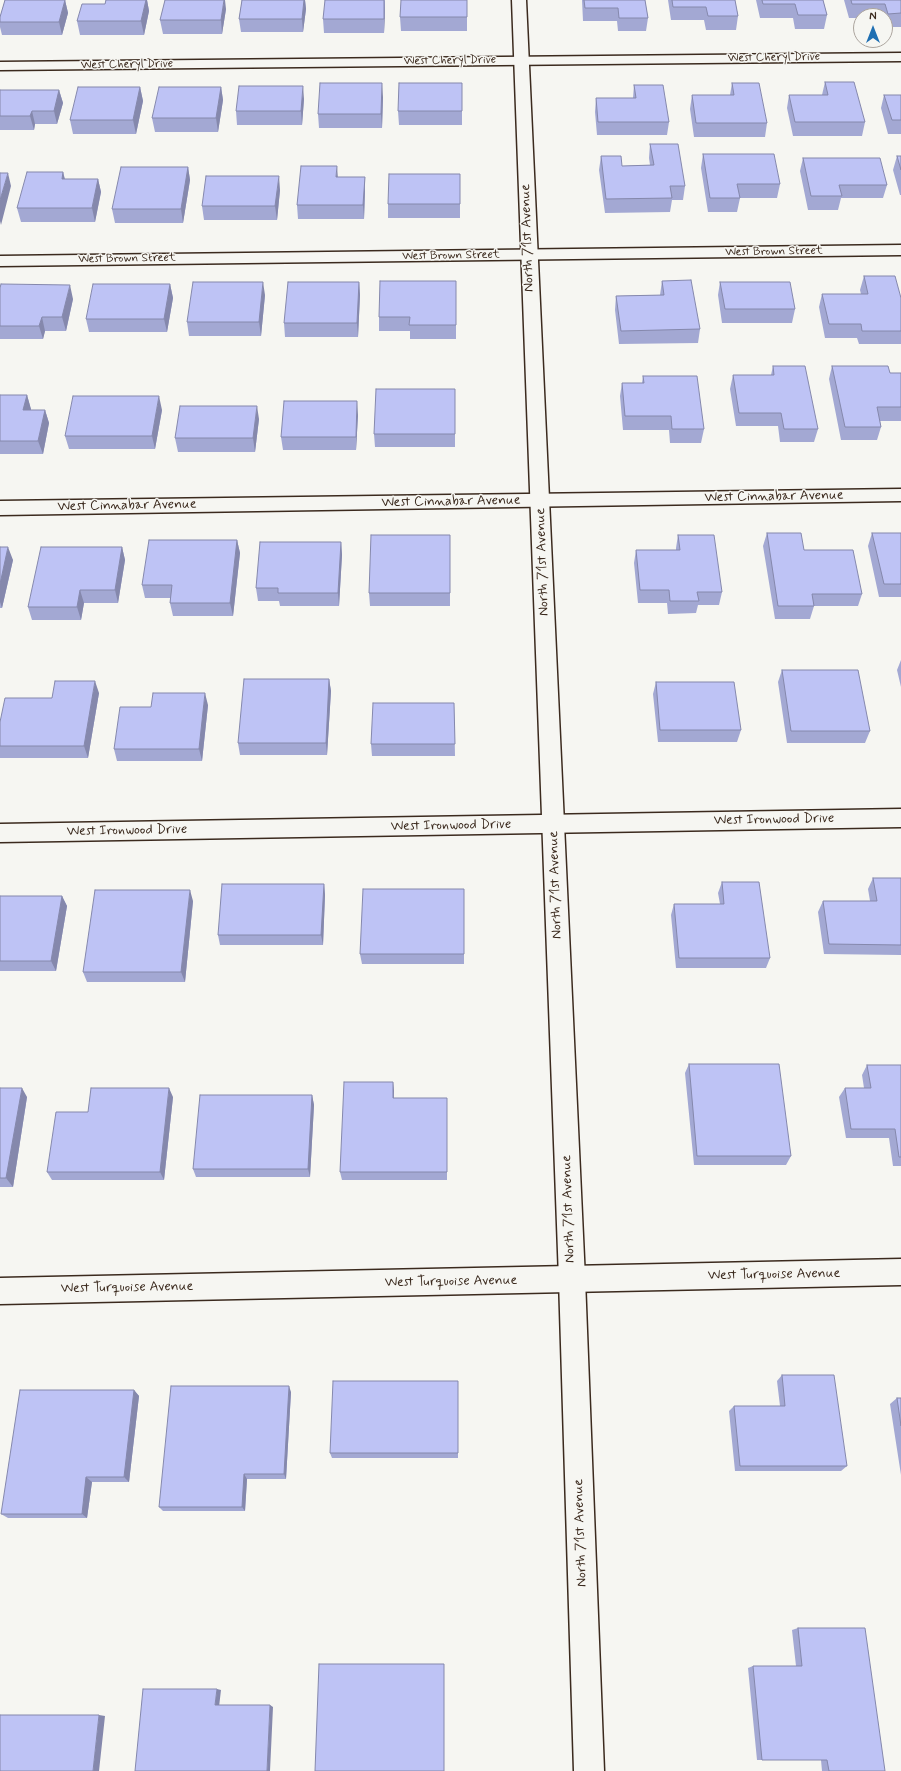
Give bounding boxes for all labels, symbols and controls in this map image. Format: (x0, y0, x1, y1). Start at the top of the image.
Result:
north arrow (853, 8, 893, 48)
text: N (869, 10, 877, 24)
street label: West Cheryl Drive (728, 50, 820, 66)
street label: West Cheryl Drive (404, 53, 496, 69)
street label: West Cheryl Drive (81, 57, 173, 73)
street label: North 71st Avenue (518, 184, 538, 292)
street label: West Brown Street (725, 244, 823, 260)
street label: West Brown Street (402, 248, 500, 264)
street label: West Brown Street (78, 251, 176, 267)
street label: West Cinnabar Avenue (704, 487, 844, 507)
street label: West Cinnabar Avenue (381, 492, 521, 512)
street label: West Cinnabar Avenue (57, 496, 197, 516)
street label: North 71st Avenue (533, 508, 553, 616)
street label: West Ironwood Drive (714, 811, 834, 829)
street label: West Ironwood Drive (391, 817, 511, 835)
street label: West Ironwood Drive (67, 822, 187, 840)
street label: North 71st Avenue (546, 831, 566, 939)
street label: North 71st Avenue (559, 1155, 579, 1263)
street label: West Turquoise Avenue (708, 1265, 840, 1285)
street label: West Turquoise Avenue (385, 1272, 517, 1292)
street label: West Turquoise Avenue (61, 1278, 193, 1298)
street label: North 71st Avenue (571, 1479, 591, 1587)

